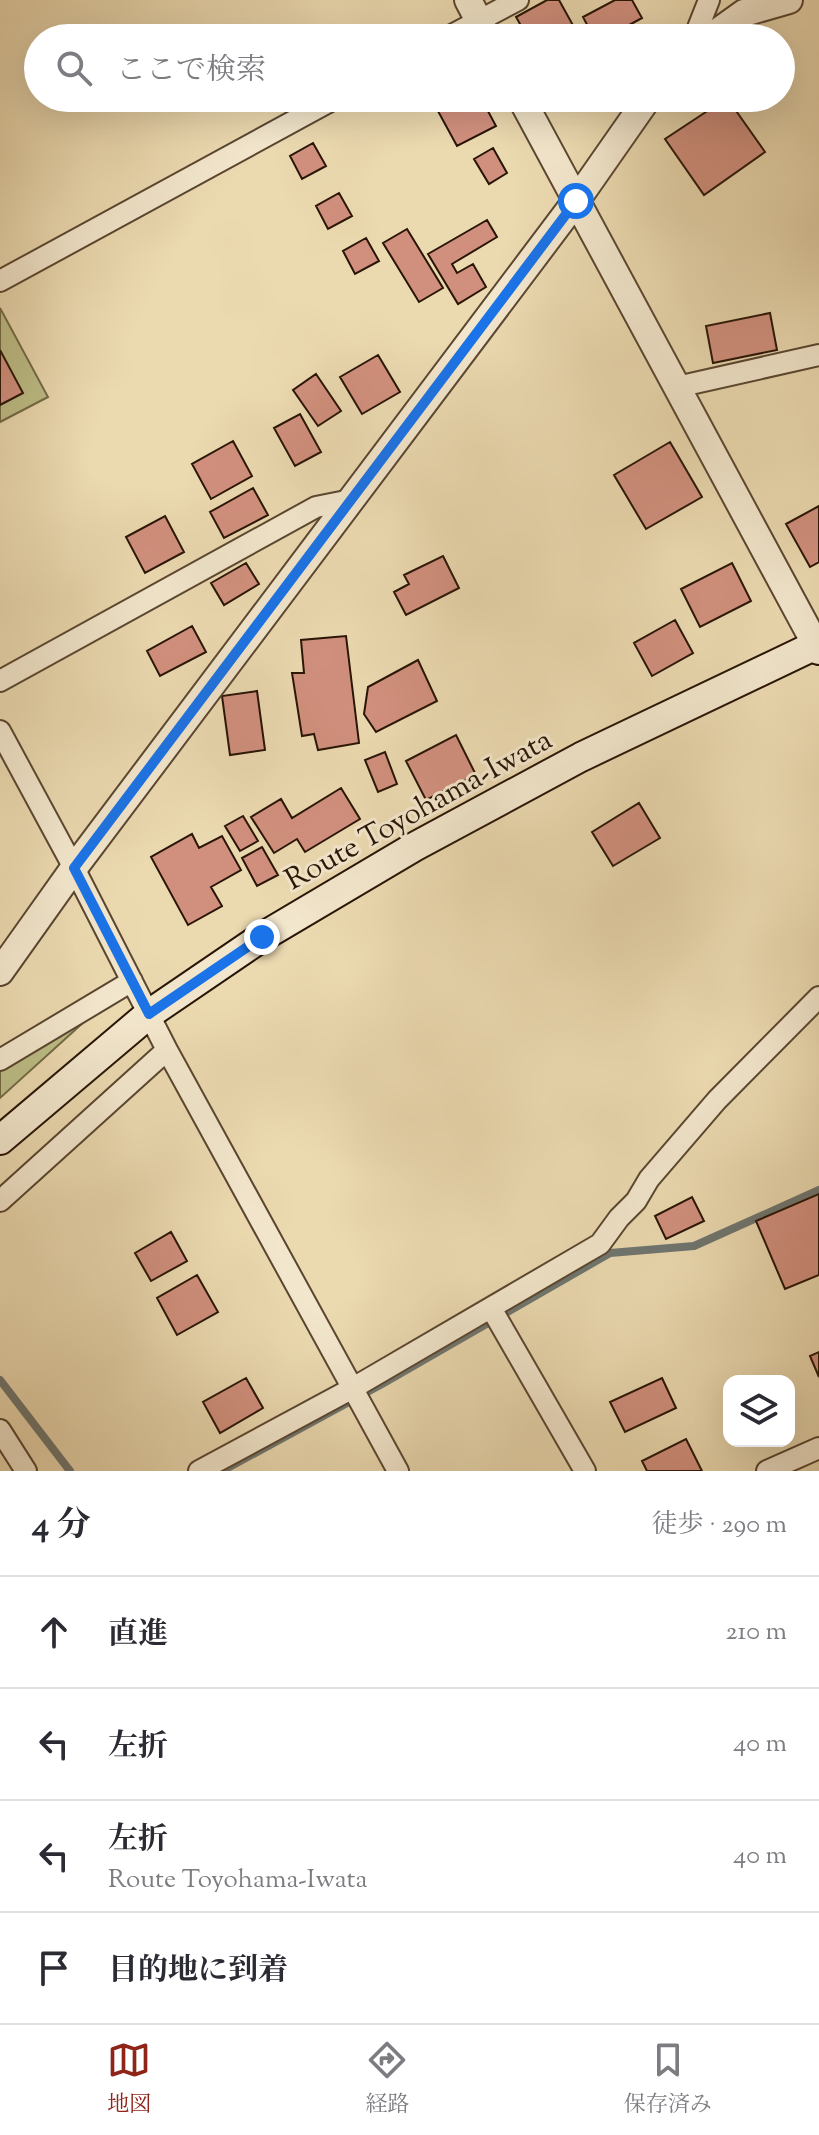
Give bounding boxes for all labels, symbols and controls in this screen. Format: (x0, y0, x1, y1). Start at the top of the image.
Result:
search box (24, 24, 795, 112)
icon: search (52, 46, 96, 90)
text: ここで検索 (116, 50, 266, 93)
route start (558, 183, 594, 219)
street label: Route Toyohama-Iwata (278, 720, 561, 903)
route end (244, 919, 280, 955)
map controls (723, 1375, 795, 1447)
button: layers (723, 1375, 795, 1447)
text: 4 分 (32, 1502, 90, 1551)
text: 徒歩 · 290 m (652, 1507, 787, 1544)
icon: ahead (32, 1610, 76, 1654)
text: 直進 (108, 1614, 168, 1657)
text: 210 m (725, 1614, 787, 1651)
icon: left (32, 1722, 76, 1766)
text: 左折 (108, 1726, 168, 1769)
text: 40 m (733, 1726, 787, 1763)
text: 左折 (108, 1819, 168, 1862)
icon: left (32, 1834, 76, 1878)
text: 40 m (733, 1838, 787, 1875)
text: Route Toyohama-Iwata (108, 1862, 367, 1899)
icon: arrive (32, 1946, 76, 1990)
text: 目的地に到着 (108, 1950, 288, 1993)
tab: 地図 (107, 2038, 151, 2122)
tab: 経路 (365, 2038, 410, 2122)
tab: 保存済み (624, 2038, 712, 2122)

